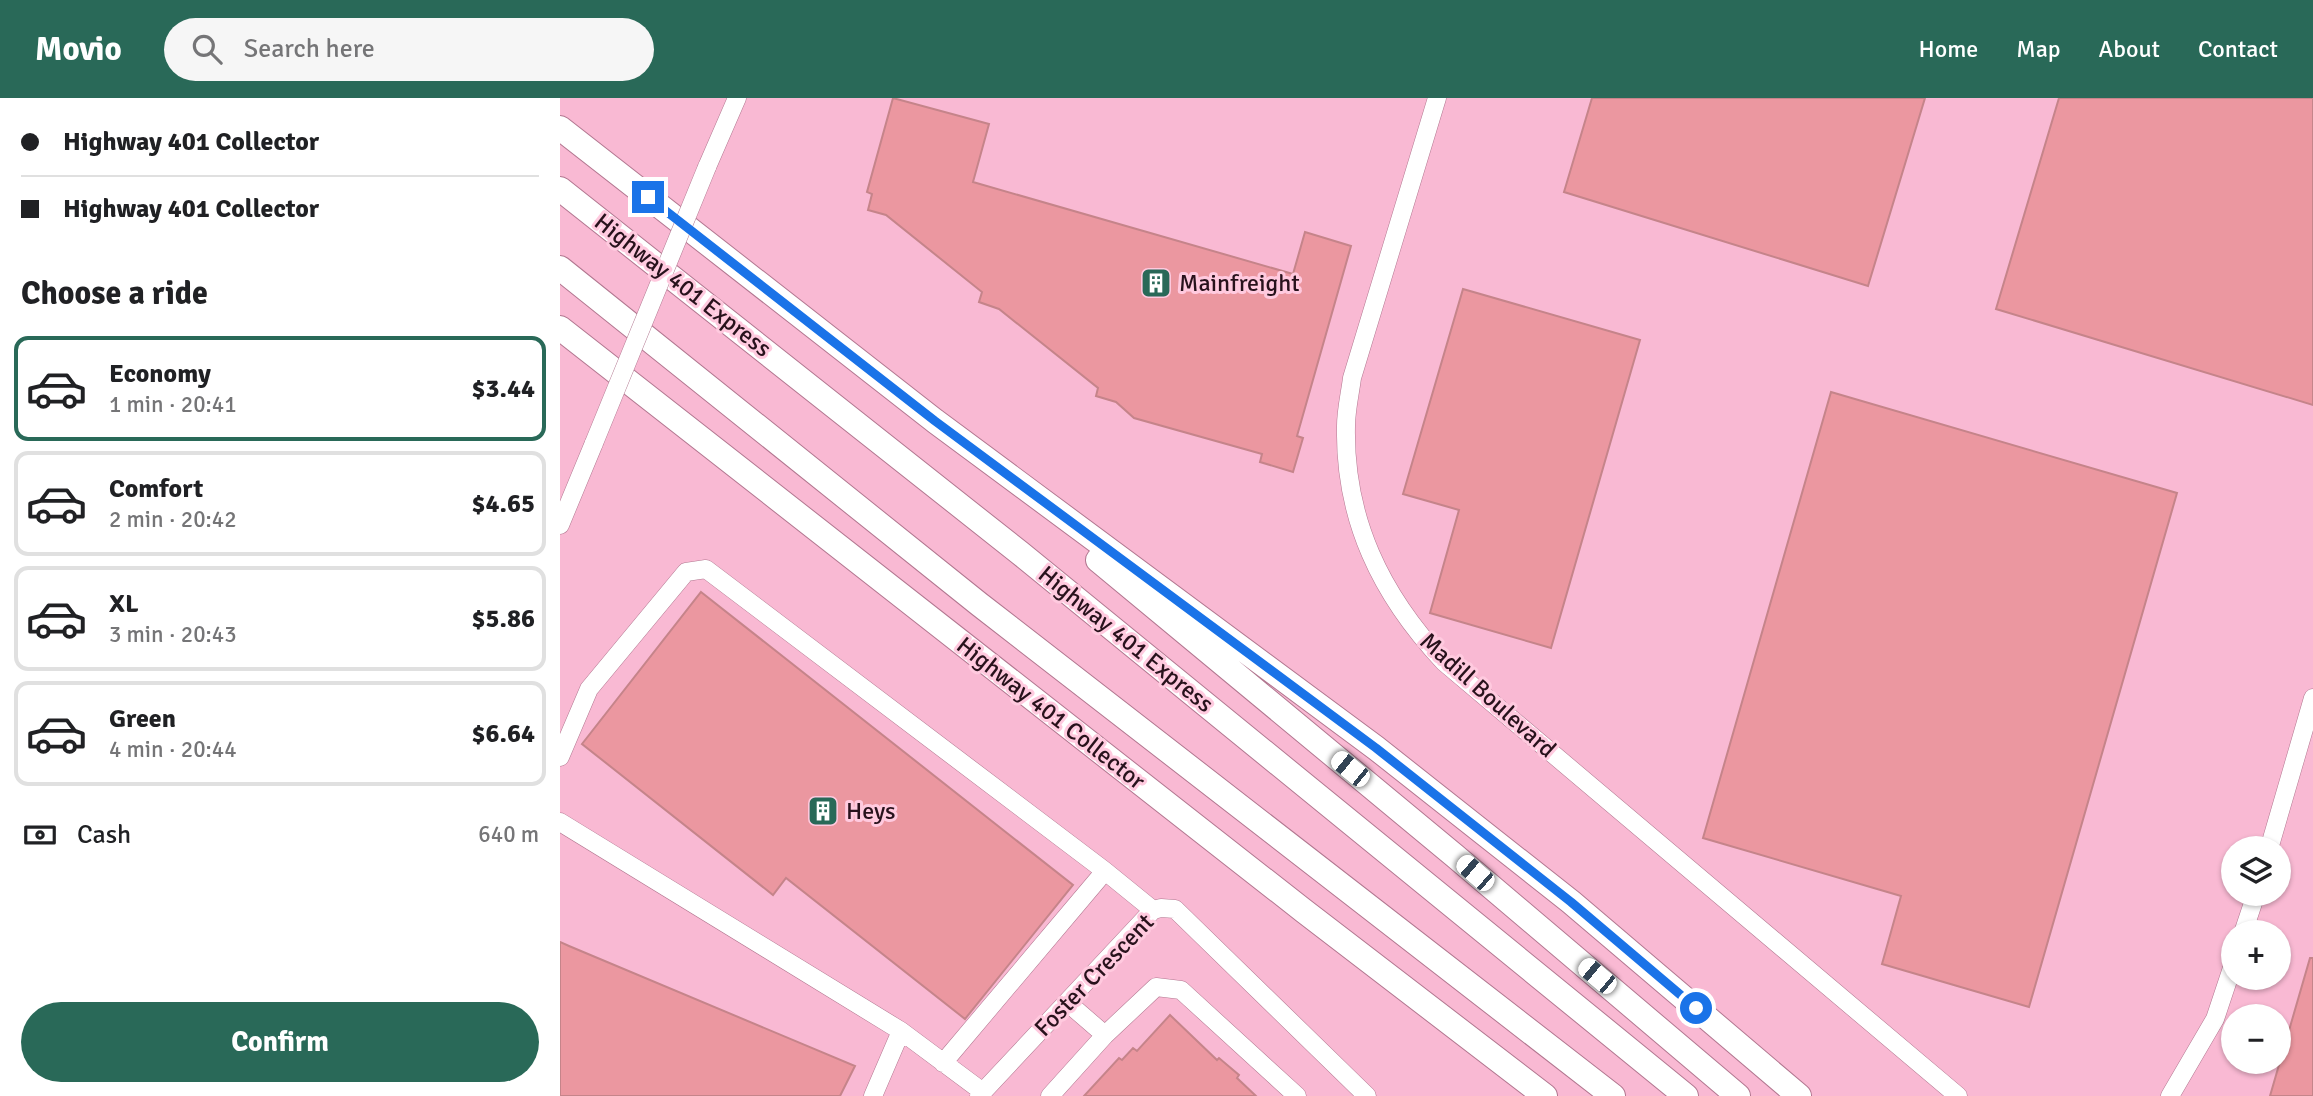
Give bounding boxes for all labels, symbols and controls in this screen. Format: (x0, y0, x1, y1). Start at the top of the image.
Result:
search box (164, 18, 654, 81)
text: Movio (35, 29, 122, 70)
icon: search (188, 30, 226, 68)
text: Search here (244, 33, 375, 65)
text: Home (1918, 34, 1978, 64)
text: Map (2016, 34, 2061, 64)
text: About (2099, 34, 2160, 64)
text: Contact (2198, 34, 2278, 64)
text: Highway 401 Collector (63, 126, 319, 158)
route end (632, 181, 664, 213)
text: Highway 401 Collector (63, 193, 319, 225)
street label: Highway 401 Express (588, 207, 778, 363)
building icon: Mainfreight (1139, 266, 1173, 300)
place label: Mainfreight (1179, 268, 1300, 298)
text: Choose a ride (21, 274, 208, 313)
icon: car (25, 357, 88, 420)
text: Economy (109, 358, 211, 390)
text: $3.44 (471, 373, 535, 405)
text: 1 min · 20:41 (109, 390, 237, 419)
icon: car (25, 472, 88, 535)
text: Comfort (109, 473, 203, 505)
text: $4.65 (471, 488, 535, 520)
text: 2 min · 20:42 (109, 505, 237, 534)
street label: Highway 401 Express (1032, 559, 1220, 719)
icon: car (25, 587, 88, 650)
text: XL (109, 588, 139, 620)
text: $5.86 (471, 603, 535, 635)
text: 3 min · 20:43 (109, 620, 237, 649)
street label: Madill Boulevard (1414, 626, 1562, 764)
street label: Highway 401 Collector (951, 630, 1151, 796)
icon: car (25, 702, 88, 765)
text: Green (109, 703, 176, 735)
text: $6.64 (471, 718, 535, 750)
text: 4 min · 20:44 (109, 735, 237, 764)
car (1328, 748, 1373, 790)
building icon: Heys (806, 794, 840, 828)
place label: Heys (846, 796, 896, 826)
icon: cash (21, 816, 59, 854)
text: Cash (77, 819, 131, 851)
text: 640 m (478, 820, 539, 849)
map controls (2221, 836, 2291, 1074)
button: layers (2221, 836, 2291, 906)
car (1453, 851, 1498, 895)
street label: Foster Crescent (1028, 907, 1160, 1043)
button: + (2221, 920, 2291, 990)
car (1575, 954, 1620, 998)
route start (1680, 992, 1712, 1024)
button: Confirm (21, 1002, 539, 1082)
button: − (2221, 1004, 2291, 1074)

